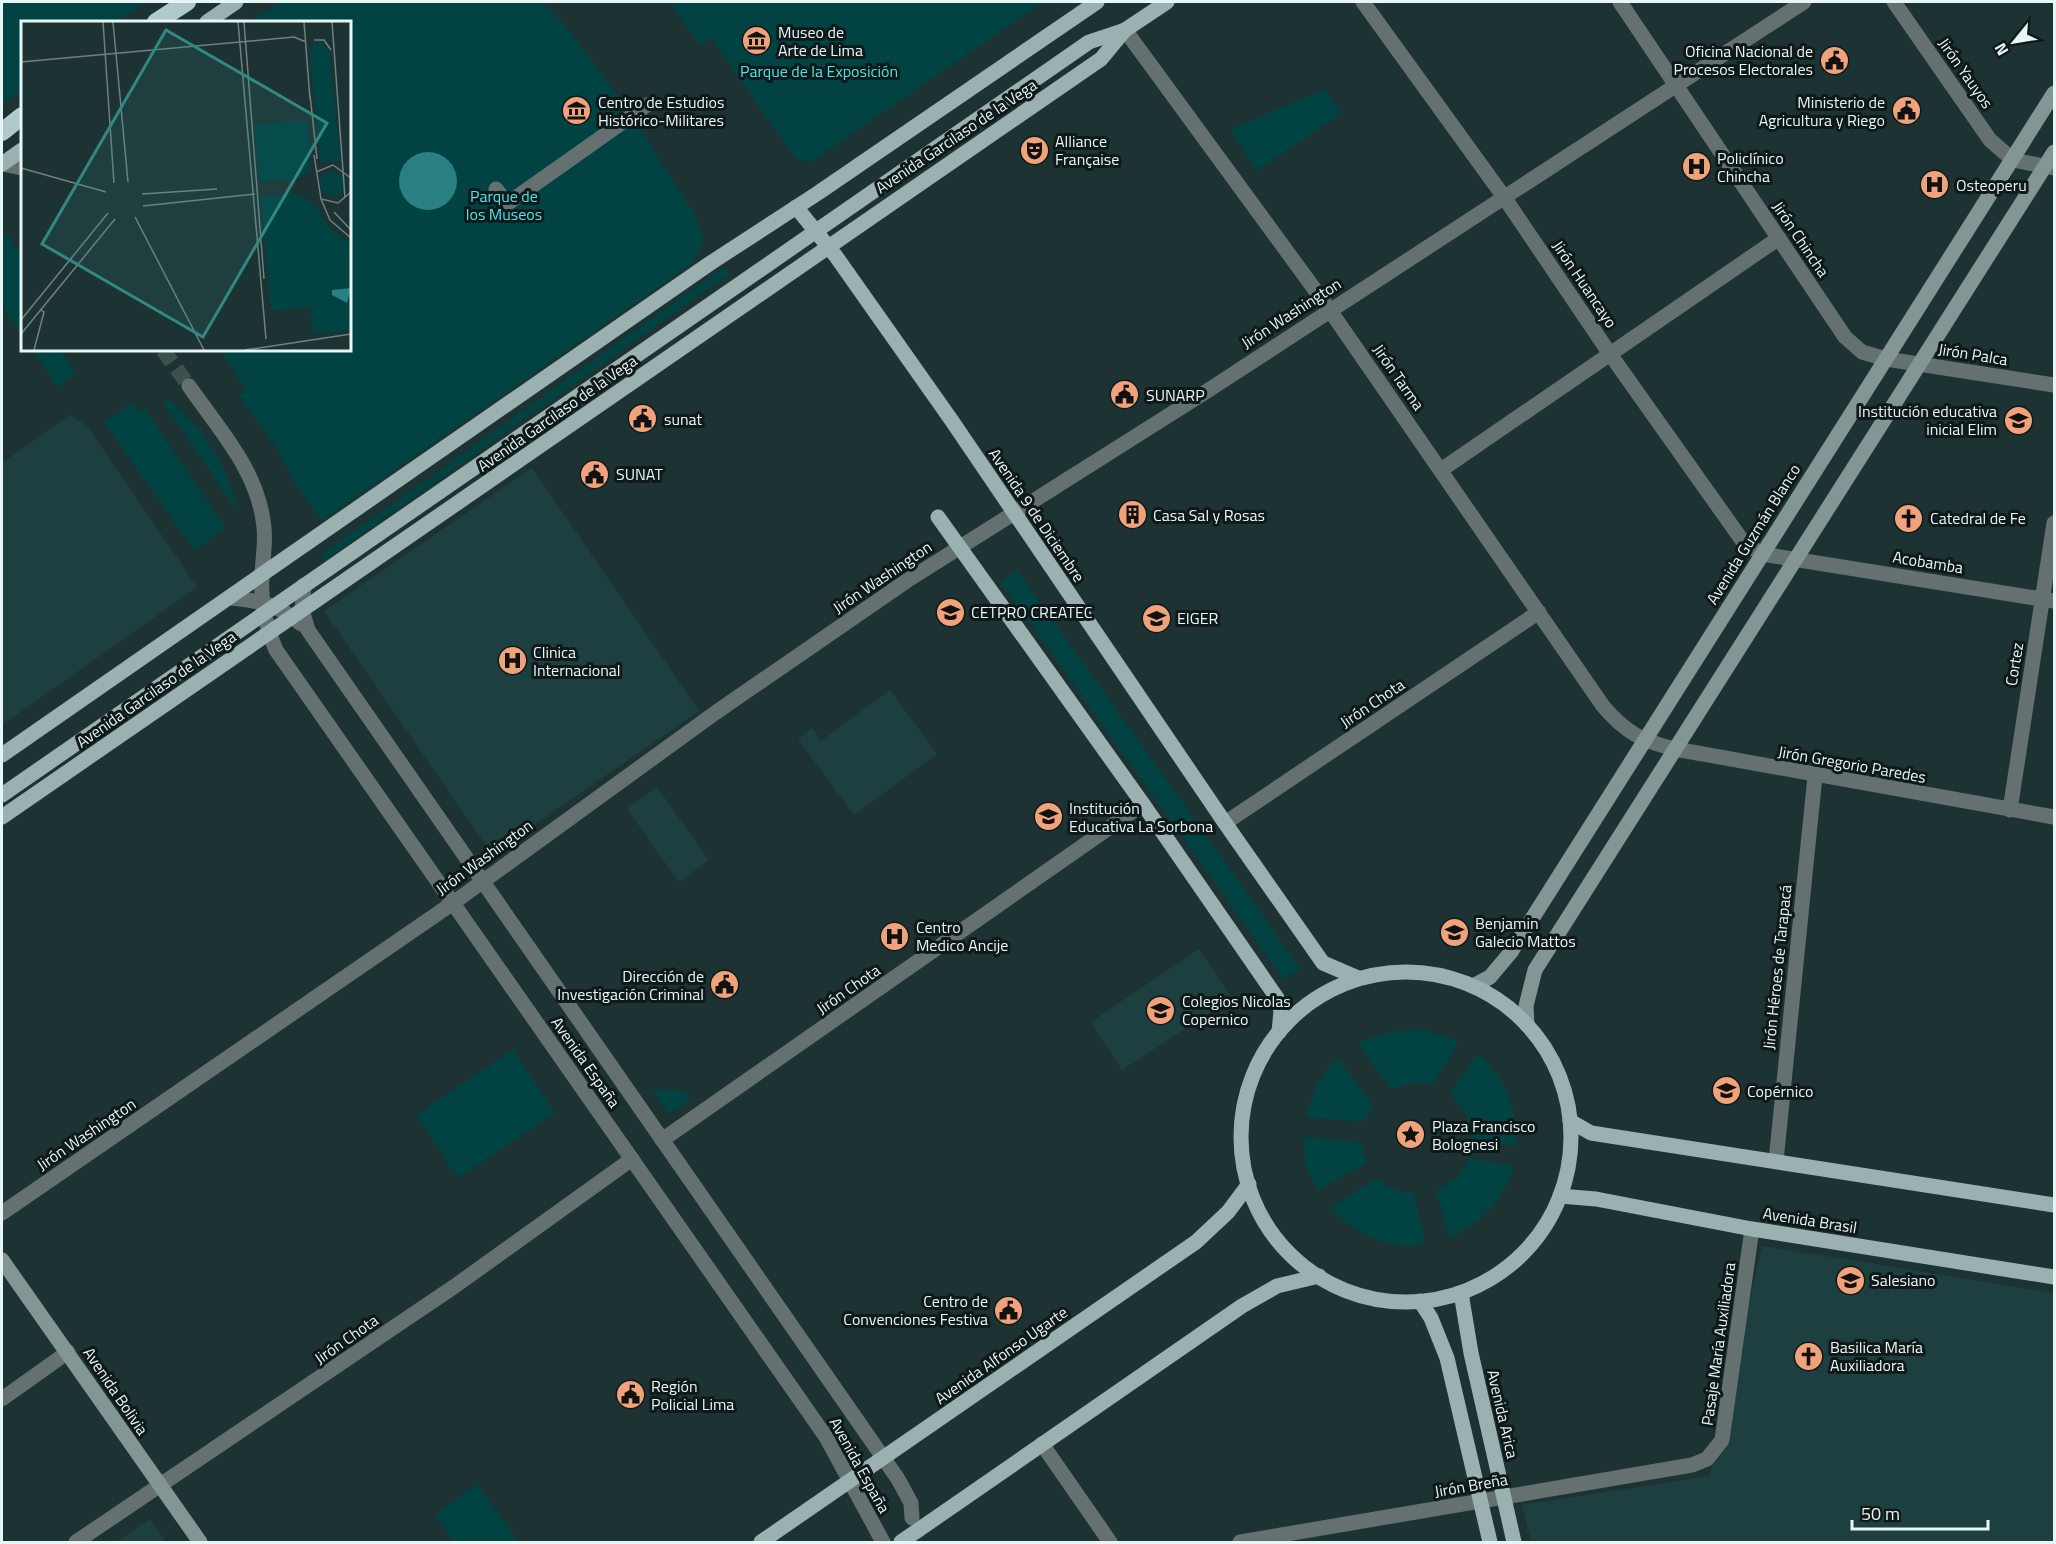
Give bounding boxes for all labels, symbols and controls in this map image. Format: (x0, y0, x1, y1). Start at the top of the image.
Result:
north arrow (1984, 12, 2044, 72)
place label: Museo de Arte de Lima (778, 20, 863, 62)
inset map (21, 21, 351, 351)
museum icon: Museo de Arte de Lima (741, 25, 773, 57)
street label: Jirón Yauyos (1933, 33, 1999, 113)
place label: Oficina Nacional de Procesos Electorales (1673, 39, 1813, 81)
text: N (1988, 39, 2014, 60)
public building icon: Oficina Nacional de Procesos Electorales (1818, 44, 1850, 76)
park label: Parque de la Exposición (740, 59, 898, 83)
street label: Avenida Garcilaso de la Vega (870, 73, 1042, 199)
place label: Centro de Estudios Histórico-Militares (598, 90, 724, 132)
place label: Ministerio de Agricultura y Riego (1759, 90, 1885, 132)
museum icon: Centro de Estudios Histórico-Militares (561, 95, 593, 127)
public building icon: Ministerio de Agricultura y Riego (1890, 95, 1922, 127)
place label: Alliance Française (1055, 129, 1119, 171)
theatre icon: Alliance Française (1018, 134, 1050, 166)
place label: Policlínico Chincha (1717, 146, 1784, 188)
hospital icon: Policlínico Chincha (1680, 151, 1712, 183)
hospital icon: Osteoperu (1919, 169, 1951, 201)
place label: Osteoperu (1956, 173, 2027, 197)
park label: Parque de los Museos (466, 184, 542, 226)
street label: Jirón Chincha (1767, 196, 1835, 282)
street label: Jirón Huancayo (1547, 235, 1623, 333)
street label: Jirón Washington (1236, 272, 1346, 354)
street label: Jirón Palca (1936, 337, 2010, 371)
street label: Jirón Tarma (1367, 339, 1431, 415)
street label: Avenida Garcilaso de la Vega (472, 349, 642, 477)
public building icon: SUNARP (1109, 379, 1141, 411)
place label: SUNARP (1146, 383, 1205, 407)
place label: Institución educativa inicial Elim (1858, 399, 1997, 441)
public building icon: sunat (627, 403, 659, 435)
school or university icon: Institución educativa inicial Elim (2002, 404, 2034, 436)
place label: sunat (664, 407, 703, 431)
street label: Avenida 9 de Diciembre (983, 443, 1091, 587)
public building icon: SUNAT (579, 458, 611, 490)
street label: Avenida Guzmán Blanco (1700, 459, 1806, 609)
place label: SUNAT (616, 462, 664, 486)
building icon: Casa Sal y Rosas (1116, 499, 1148, 531)
church icon: Catedral de Fe (1893, 502, 1925, 534)
place label: Casa Sal y Rosas (1153, 503, 1265, 527)
place label: Catedral de Fe (1930, 506, 2026, 530)
street label: Jirón Washington (828, 535, 936, 619)
street label: Acobamba (1891, 545, 1965, 579)
school or university icon: CETPRO CREATEC (934, 596, 966, 628)
place label: CETPRO CREATEC (971, 600, 1093, 624)
school or university icon: EIGER (1140, 602, 1172, 634)
place label: EIGER (1177, 606, 1218, 630)
street label: Avenida Garcilaso de la Vega (71, 625, 241, 753)
place label: Clinica Internacional (533, 640, 621, 682)
street label: Cortez (1999, 641, 2029, 687)
hospital icon: Clinica Internacional (496, 645, 528, 677)
street label: Jirón Chota (1335, 673, 1409, 733)
street label: Jirón Gregorio Paredes (1776, 739, 1928, 789)
place label: Institución Educativa La Sorbona (1069, 796, 1213, 838)
school or university icon: Institución Educativa La Sorbona (1032, 801, 1064, 833)
street label: Jirón Washington (430, 813, 538, 901)
street label: Jirón Héroes de Tarapacá (1756, 883, 1798, 1051)
place label: Benjamin Galecio Mattos (1475, 911, 1576, 953)
place label: Centro Medico Ancije (916, 915, 1008, 957)
school or university icon: Benjamin Galecio Mattos (1438, 916, 1470, 948)
hospital icon: Centro Medico Ancije (879, 920, 911, 952)
street label: Jirón Chota (811, 958, 885, 1020)
place label: Dirección de Investigación Criminal (557, 964, 704, 1006)
public building icon: Dirección de Investigación Criminal (709, 969, 741, 1001)
place label: Colegios Nicolas Copernico (1182, 989, 1291, 1031)
school or university icon: Colegios Nicolas Copernico (1145, 994, 1177, 1026)
street label: Avenida España (546, 1012, 626, 1112)
school or university icon: Copérnico (1710, 1075, 1742, 1107)
place label: Copérnico (1747, 1079, 1813, 1103)
street label: Jirón Washington (32, 1092, 140, 1176)
place label: Plaza Francisco Bolognesi (1432, 1114, 1536, 1156)
place icon: Plaza Francisco Bolognesi (1395, 1119, 1427, 1151)
street label: Avenida Brasil (1761, 1201, 1859, 1239)
street label: Pasaje María Auxiliadora (1695, 1261, 1741, 1427)
school or university icon: Salesiano (1834, 1264, 1866, 1296)
place label: Salesiano (1871, 1268, 1935, 1292)
place label: Centro de Convenciones Festiva (843, 1289, 988, 1331)
public building icon: Centro de Convenciones Festiva (993, 1294, 1025, 1326)
street label: Avenida Alfonso Ugarte (930, 1300, 1072, 1410)
street label: Jirón Chota (309, 1308, 383, 1370)
place label: Basilica María Auxiliadora (1830, 1335, 1923, 1377)
church icon: Basilica María Auxiliadora (1793, 1340, 1825, 1372)
street label: Avenida Bolivia (78, 1342, 154, 1440)
street label: Avenida Arica (1481, 1367, 1525, 1461)
place label: Región Policial Lima (651, 1374, 734, 1416)
public building icon: Región Policial Lima (614, 1379, 646, 1411)
street label: Avenida España (824, 1413, 896, 1517)
street label: Jirón Breña (1432, 1467, 1510, 1503)
scale bar (1852, 1493, 1988, 1531)
text: 50 m (1861, 1500, 1900, 1527)

